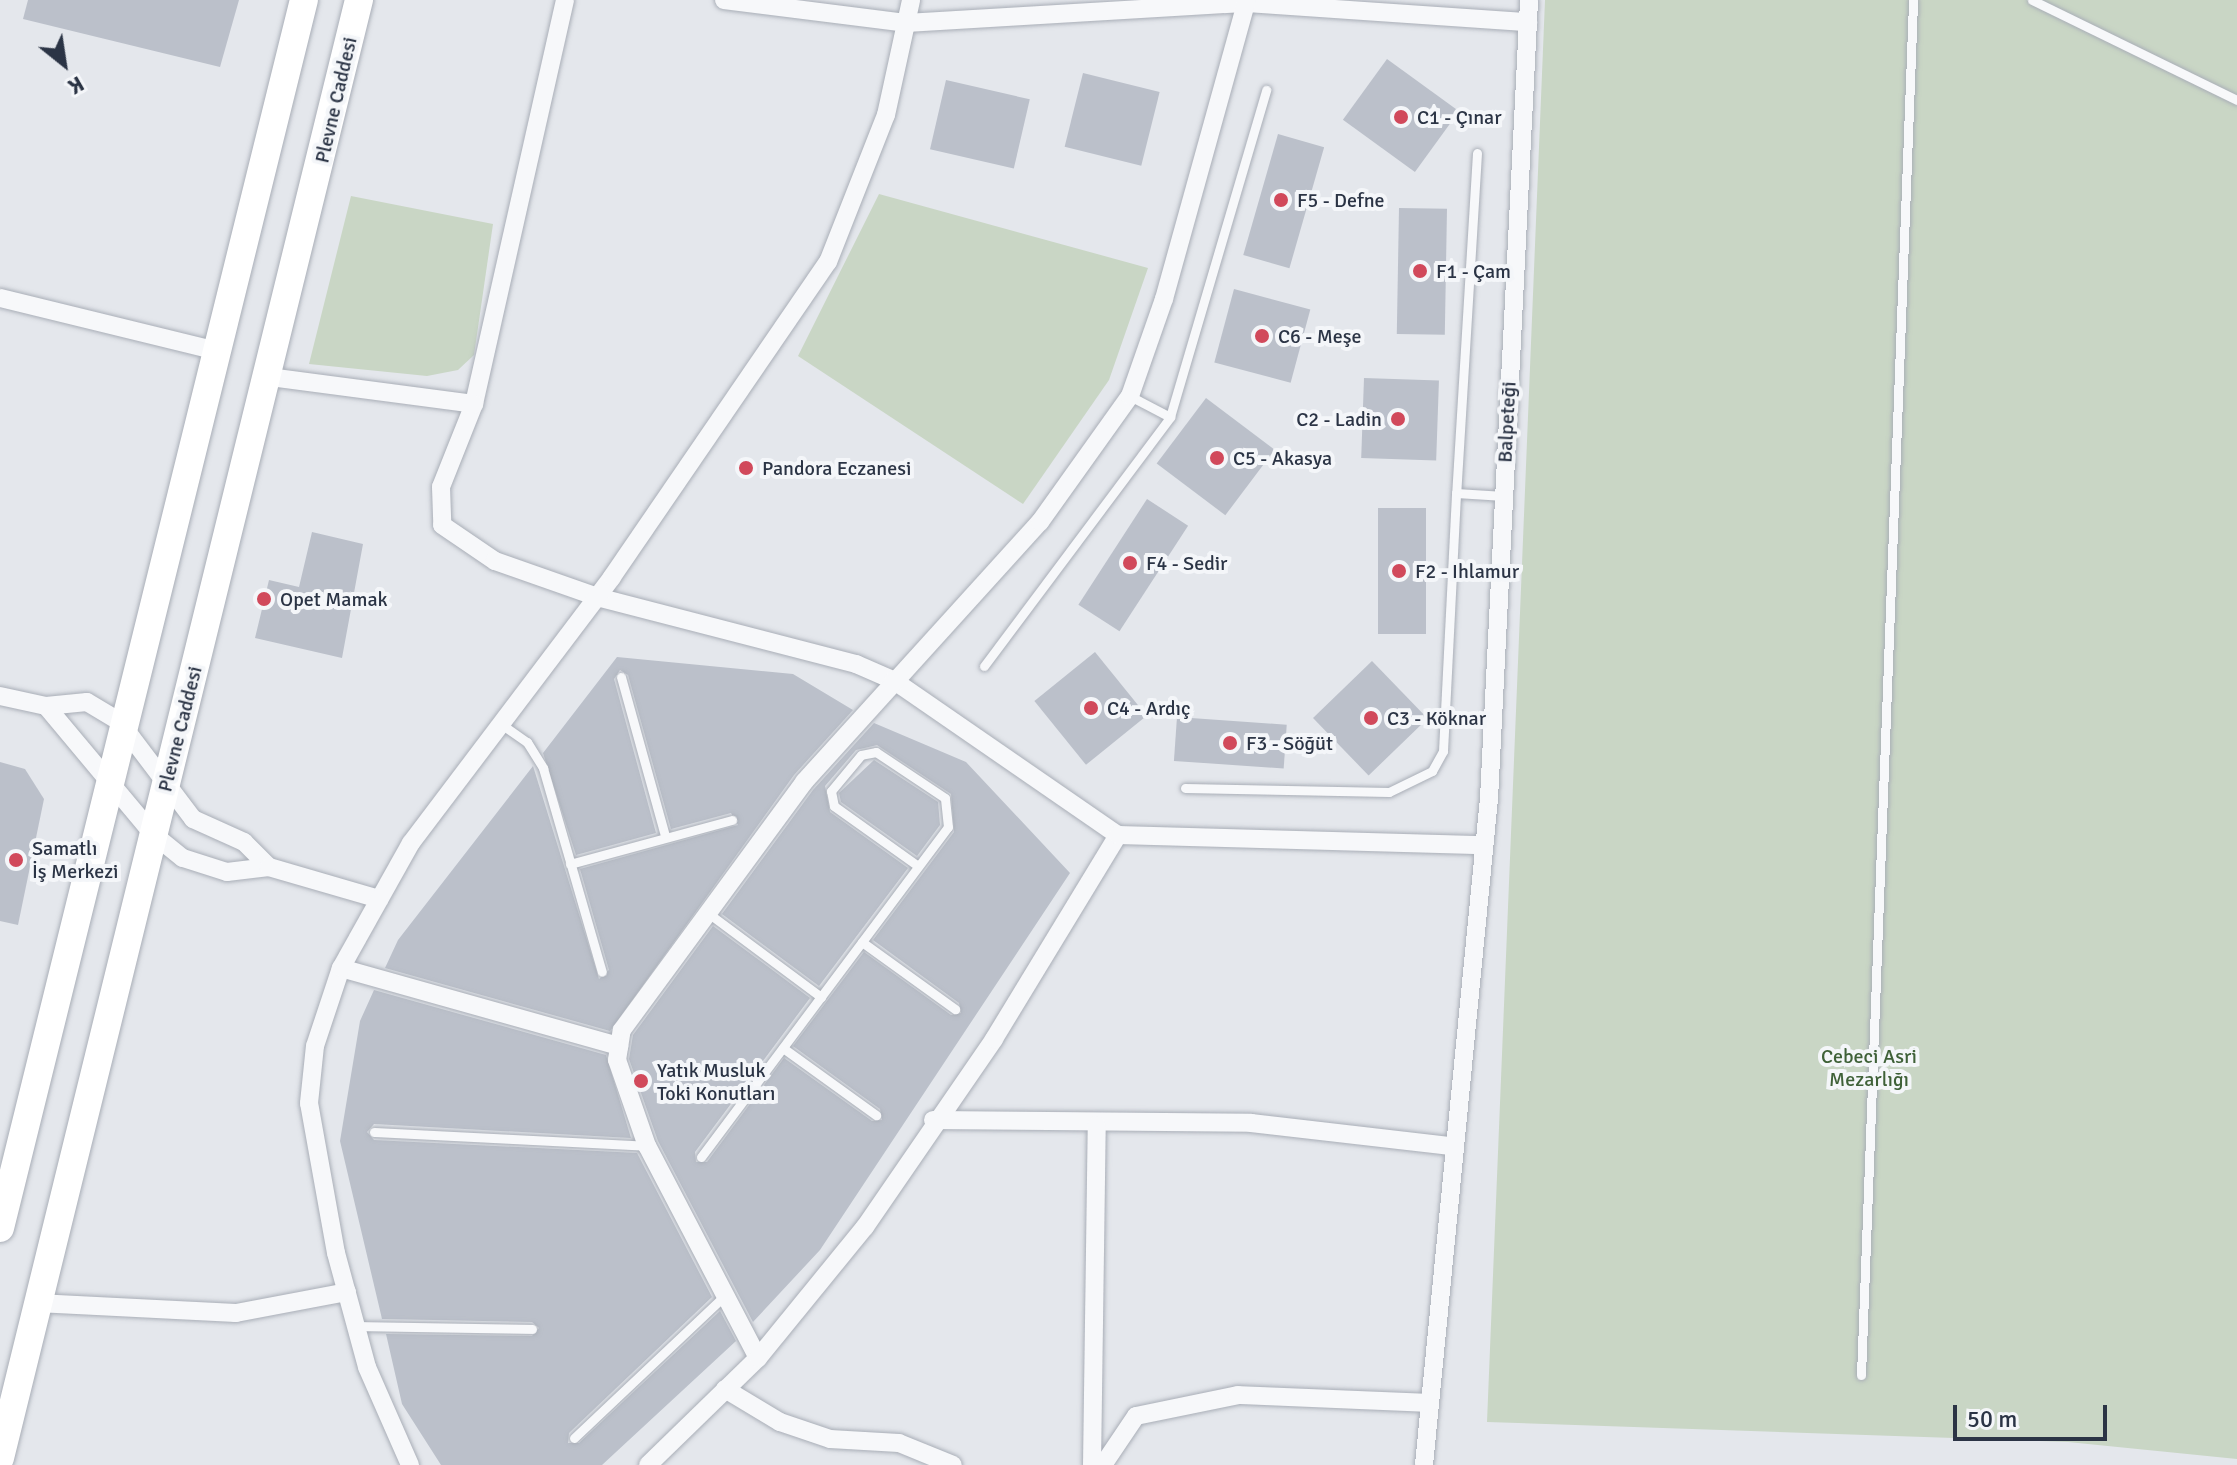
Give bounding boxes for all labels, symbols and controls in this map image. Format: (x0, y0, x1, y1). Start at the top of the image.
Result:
north arrow (24, 24, 104, 104)
street label: Plevne Caddesi (310, 35, 362, 165)
text: K (64, 70, 89, 100)
place label: C1 - Çınar (1417, 105, 1502, 129)
marker: C1 - Çınar (1392, 108, 1410, 126)
place label: F5 - Defne (1297, 188, 1385, 212)
marker: F5 - Defne (1272, 191, 1290, 209)
place label: F1 - Çam (1436, 259, 1511, 283)
marker: F1 - Çam (1411, 262, 1429, 280)
place label: C6 - Meşe (1278, 324, 1362, 348)
marker: C6 - Meşe (1253, 327, 1271, 345)
street label: Balpeteği (1493, 381, 1521, 463)
place label: C2 - Ladin (1296, 407, 1382, 431)
marker: C2 - Ladin (1389, 410, 1407, 428)
place label: C5 - Akasya (1233, 446, 1332, 470)
marker: C5 - Akasya (1208, 449, 1226, 467)
place label: Pandora Eczanesi (762, 456, 911, 480)
marker: Pandora Eczanesi (737, 459, 755, 477)
place label: F4 - Sedir (1146, 551, 1227, 575)
marker: F4 - Sedir (1121, 554, 1139, 572)
place label: F2 - Ihlamur (1415, 559, 1519, 583)
marker: F2 - Ihlamur (1390, 562, 1408, 580)
place label: Opet Mamak (280, 587, 388, 611)
marker: Opet Mamak (255, 590, 273, 608)
street label: Plevne Caddesi (153, 664, 207, 794)
place label: C4 - Ardıç (1107, 696, 1190, 720)
marker: C4 - Ardıç (1082, 699, 1100, 717)
place label: C3 - Köknar (1387, 706, 1486, 730)
marker: C3 - Köknar (1362, 709, 1380, 727)
place label: F3 - Söğüt (1246, 731, 1333, 755)
marker: F3 - Söğüt (1221, 734, 1239, 752)
place label: Samatlı İş Merkezi (32, 836, 119, 883)
marker: Samatlı İş Merkezi (7, 851, 25, 869)
park label: Cebeci Asri Mezarlığı (1821, 1044, 1917, 1091)
place label: Yatık Musluk Toki Konutları (657, 1058, 775, 1105)
marker: Yatık Musluk Toki Konutları (632, 1072, 650, 1090)
scale bar (1957, 1389, 2111, 1439)
text: 50 m (1967, 1404, 2017, 1434)

